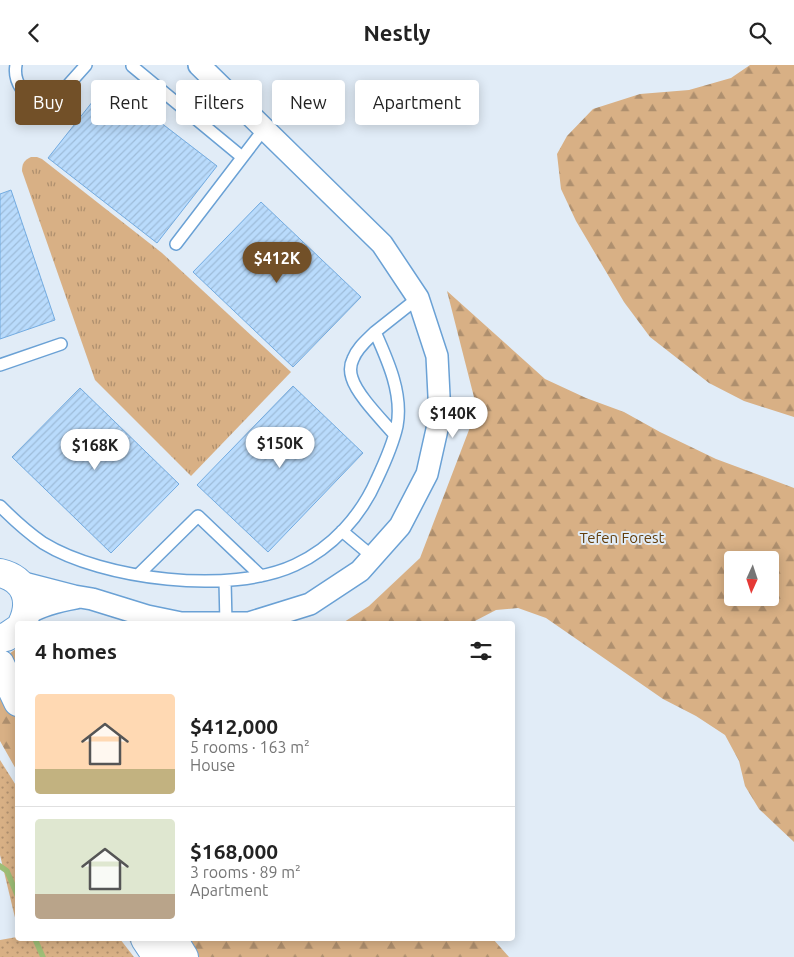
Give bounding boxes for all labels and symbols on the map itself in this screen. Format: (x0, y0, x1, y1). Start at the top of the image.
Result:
pin: $412K (242, 241, 312, 284)
pin: $140K (418, 397, 488, 439)
pin: $150K (245, 427, 315, 469)
pin: $168K (60, 429, 130, 471)
park label: Tefen Forest (580, 529, 665, 546)
north arrow (724, 551, 779, 606)

